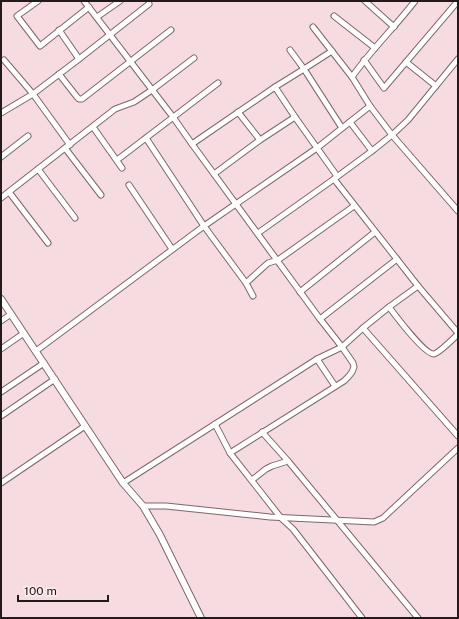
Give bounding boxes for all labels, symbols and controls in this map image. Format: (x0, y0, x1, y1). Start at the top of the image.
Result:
scale bar (18, 577, 108, 603)
text: 100 m (24, 584, 57, 598)

